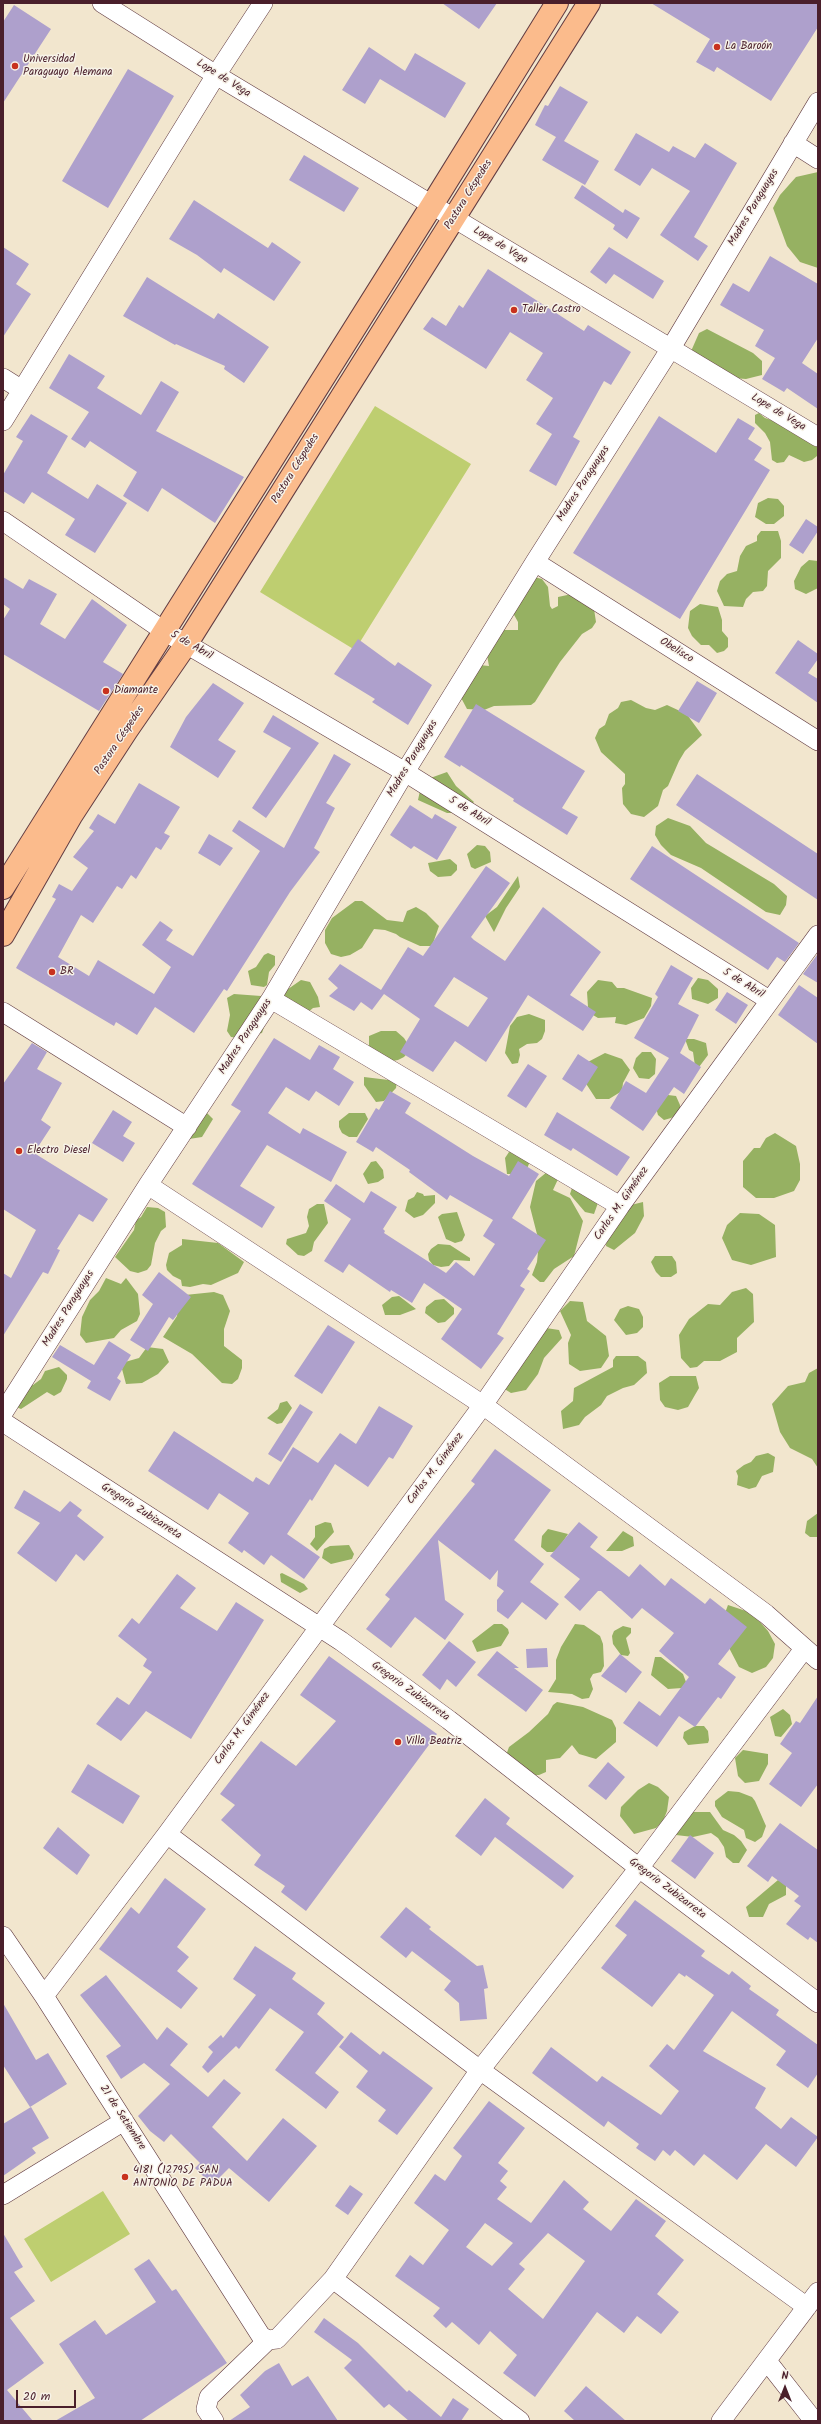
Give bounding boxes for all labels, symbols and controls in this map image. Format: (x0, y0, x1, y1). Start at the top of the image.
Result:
place label: La Baroón (725, 40, 772, 54)
marker: La Baroón (712, 42, 722, 52)
place label: Universidad Paraguayo Alemana (23, 53, 112, 79)
street label: Lope de Vega (193, 57, 253, 101)
marker: Universidad Paraguayo Alemana (10, 61, 20, 71)
street label: Pastora Céspedes (442, 158, 496, 232)
street label: Madres Paraguayas (726, 167, 782, 249)
street label: Lope de Vega (470, 224, 530, 268)
place label: Taller Castro (522, 303, 581, 317)
marker: Taller Castro (509, 305, 519, 315)
street label: Lope de Vega (748, 391, 808, 435)
street label: Pastora Céspedes (269, 432, 323, 506)
street label: Madres Paraguayas (555, 444, 613, 524)
street label: 5 de Abril (168, 629, 214, 663)
street label: Obelisco (657, 636, 695, 666)
place label: Diamante (114, 684, 158, 698)
marker: Diamante (101, 686, 111, 696)
street label: Pastora Céspedes (92, 704, 148, 778)
street label: Madres Paraguayas (385, 718, 441, 800)
street label: 5 de Abril (446, 794, 492, 830)
place label: BR (60, 965, 73, 979)
street label: 5 de Abril (720, 966, 766, 1002)
marker: BR (47, 967, 57, 977)
street label: Madres Paraguayas (217, 997, 275, 1077)
place label: Electro Diesel (27, 1144, 90, 1158)
marker: Electro Diesel (14, 1146, 24, 1156)
street label: Carlos M. Giménez (592, 1165, 652, 1243)
street label: Madres Paraguayas (40, 1268, 98, 1350)
street label: Carlos M. Giménez (405, 1431, 467, 1507)
street label: Gregorio Zubizarreta (98, 1481, 184, 1543)
street label: Gregorio Zubizarreta (368, 1659, 452, 1725)
street label: Carlos M. Giménez (212, 1690, 274, 1768)
place label: Villa Beatriz (406, 1735, 462, 1749)
marker: Villa Beatriz (393, 1737, 403, 1747)
street label: Gregorio Zubizarreta (626, 1856, 708, 1922)
street label: 21 de Setiembre (96, 2083, 148, 2153)
place label: 4181 (12795) SAN ANTONIO DE PADUA (133, 2164, 233, 2190)
marker: 4181 (12795) SAN ANTONIO DE PADUA (120, 2172, 130, 2182)
text: N (782, 2367, 788, 2385)
north arrow (765, 2368, 805, 2408)
scale bar (18, 2382, 78, 2408)
text: 20 m (23, 2387, 50, 2406)

